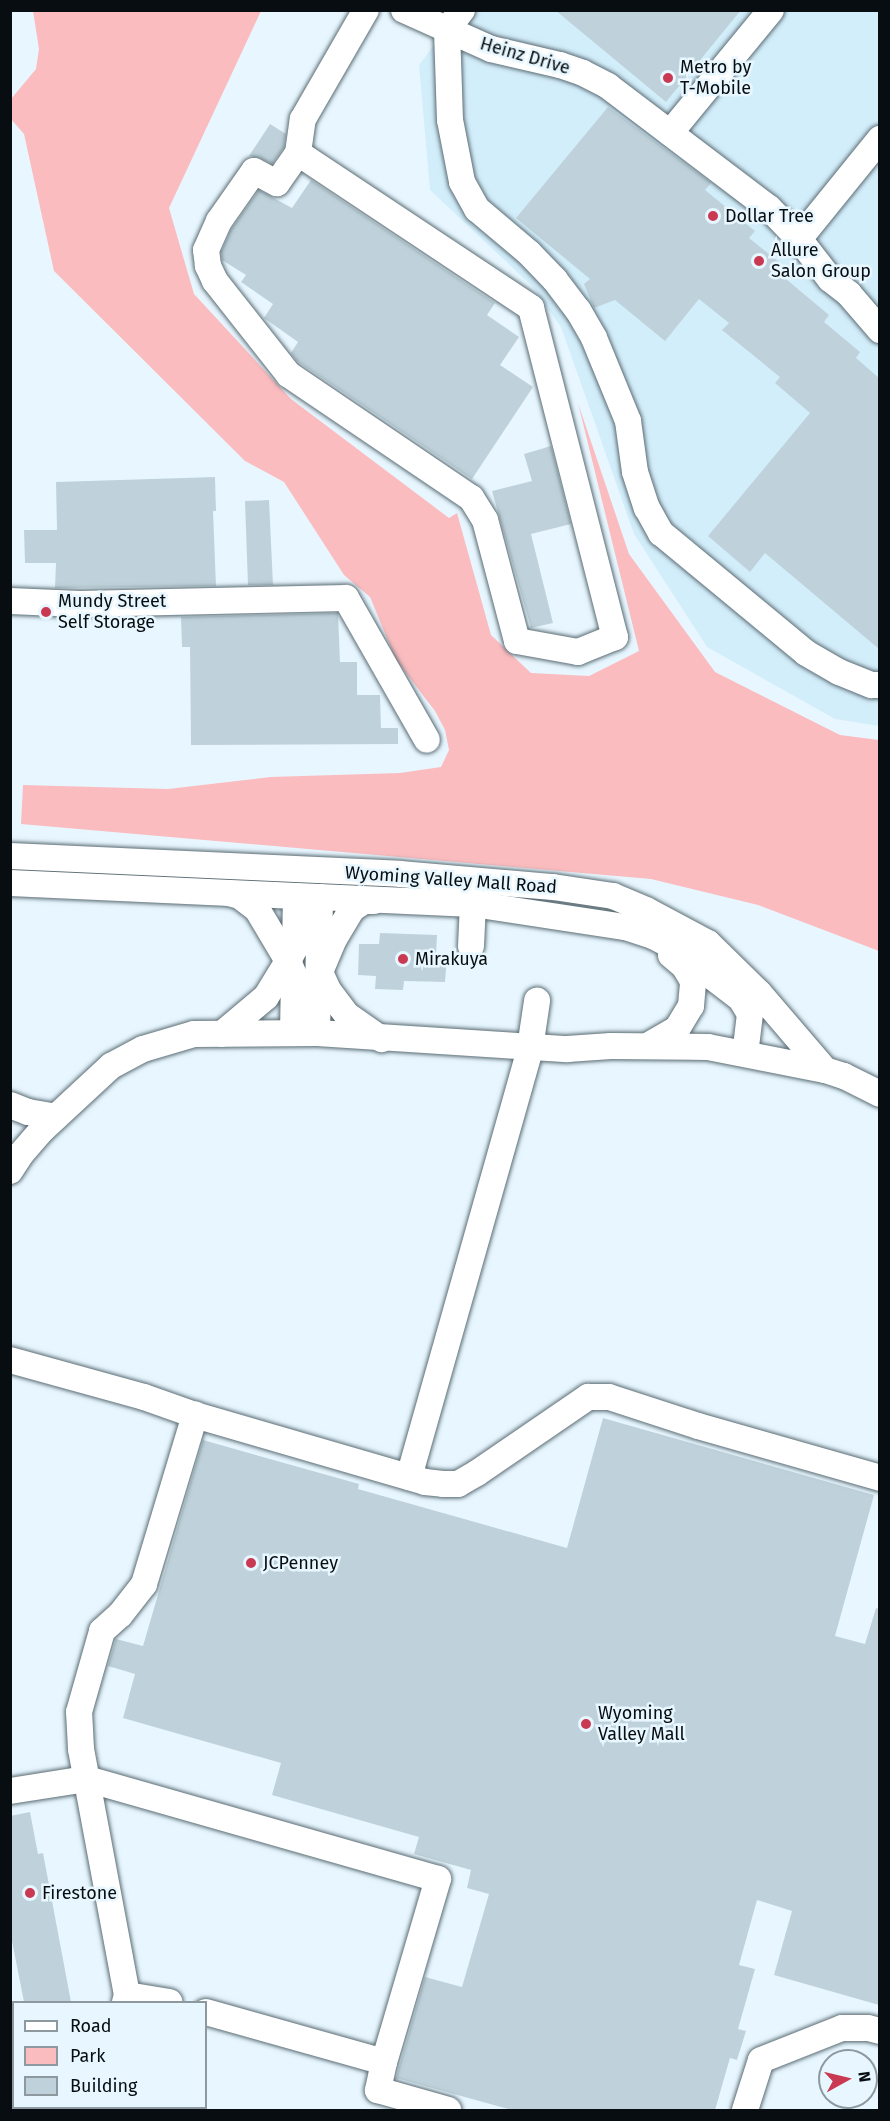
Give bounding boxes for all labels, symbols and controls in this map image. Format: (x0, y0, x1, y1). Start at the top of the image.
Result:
street label: Heinz Drive (478, 33, 572, 79)
place label: Metro by T-Mobile (680, 57, 751, 100)
marker: Metro by T-Mobile (661, 71, 675, 85)
place label: Dollar Tree (725, 205, 814, 227)
marker: Dollar Tree (706, 209, 720, 223)
place label: Allure Salon Group (771, 240, 871, 282)
marker: Allure Salon Group (752, 254, 766, 268)
place label: Mundy Street Self Storage (58, 591, 166, 634)
marker: Mundy Street Self Storage (39, 605, 53, 619)
street label: Wyoming Valley Mall Road (344, 862, 558, 898)
place label: Mirakuya (415, 948, 488, 970)
marker: Mirakuya (396, 952, 410, 966)
place label: JCPenney (263, 1552, 338, 1574)
marker: JCPenney (244, 1556, 258, 1570)
place label: Wyoming Valley Mall (598, 1703, 685, 1746)
marker: Wyoming Valley Mall (579, 1717, 593, 1731)
place label: Firestone (42, 1882, 117, 1904)
marker: Firestone (23, 1886, 37, 1900)
legend (12, 2001, 207, 2109)
text: Road (70, 2015, 112, 2037)
text: Park (70, 2045, 105, 2067)
north arrow (818, 2049, 878, 2109)
text: N (854, 2070, 874, 2083)
text: Building (70, 2075, 137, 2097)

